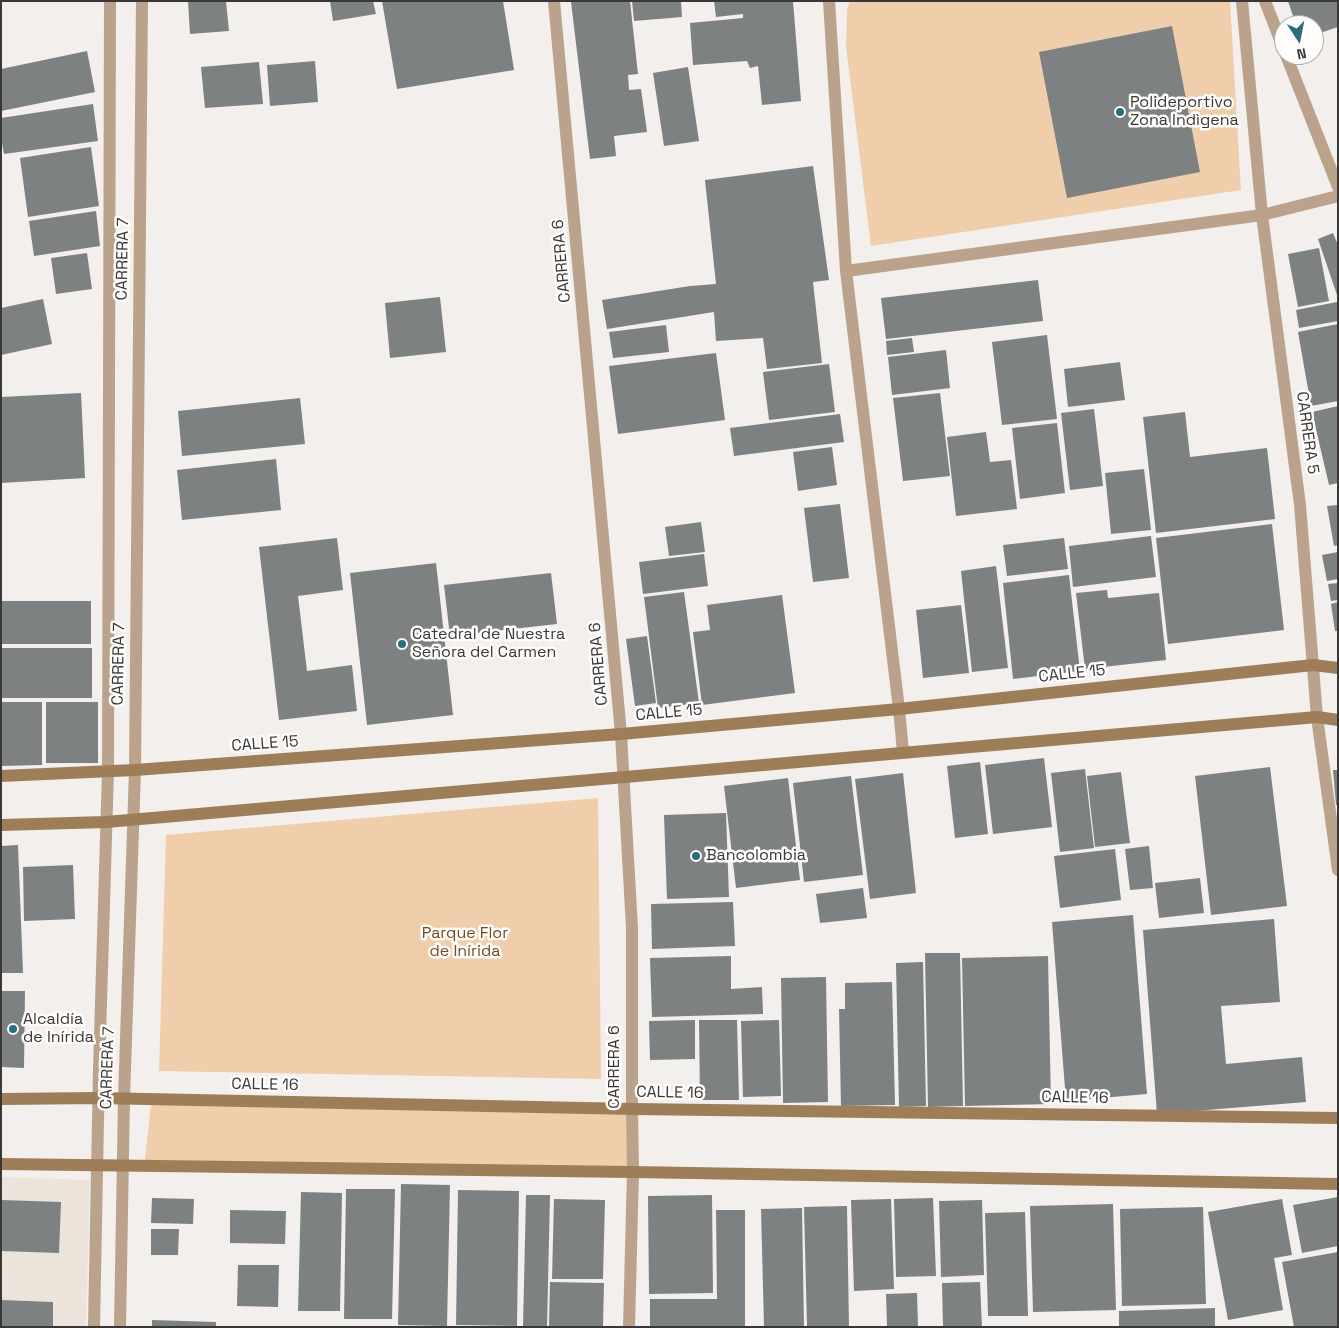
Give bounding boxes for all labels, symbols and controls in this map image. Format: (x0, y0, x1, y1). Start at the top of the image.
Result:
north arrow (1274, 15, 1324, 65)
text: N (1295, 44, 1308, 63)
place label: Polideportivo Zona Indìgena (1130, 93, 1239, 131)
marker: Polideportivo Zona Indìgena (1114, 106, 1126, 118)
street label: CARRERA 7 (113, 217, 133, 301)
street label: CARRERA 6 (549, 219, 575, 303)
street label: CARRERA 5 (1292, 390, 1322, 476)
street label: CARRERA 7 (109, 622, 129, 706)
street label: CARRERA 6 (586, 622, 612, 706)
place label: Catedral de Nuestra Señora del Carmen (412, 625, 565, 663)
marker: Catedral de Nuestra Señora del Carmen (396, 638, 408, 650)
street label: CALLE 15 (1038, 661, 1106, 687)
street label: CALLE 15 (635, 701, 703, 725)
street label: CALLE 15 (231, 732, 299, 756)
place label: Bancolombia (706, 846, 806, 866)
marker: Bancolombia (690, 850, 702, 862)
park label: Parque Flor de Inírida (422, 924, 508, 962)
place label: Alcaldía de Inírida (23, 1010, 94, 1048)
marker: Alcaldía de Inírida (7, 1023, 19, 1035)
street label: CARRERA 6 (605, 1025, 625, 1109)
street label: CARRERA 7 (97, 1026, 119, 1110)
street label: CALLE 16 (231, 1075, 299, 1095)
street label: CALLE 16 (636, 1083, 704, 1103)
street label: CALLE 16 (1041, 1088, 1109, 1108)

